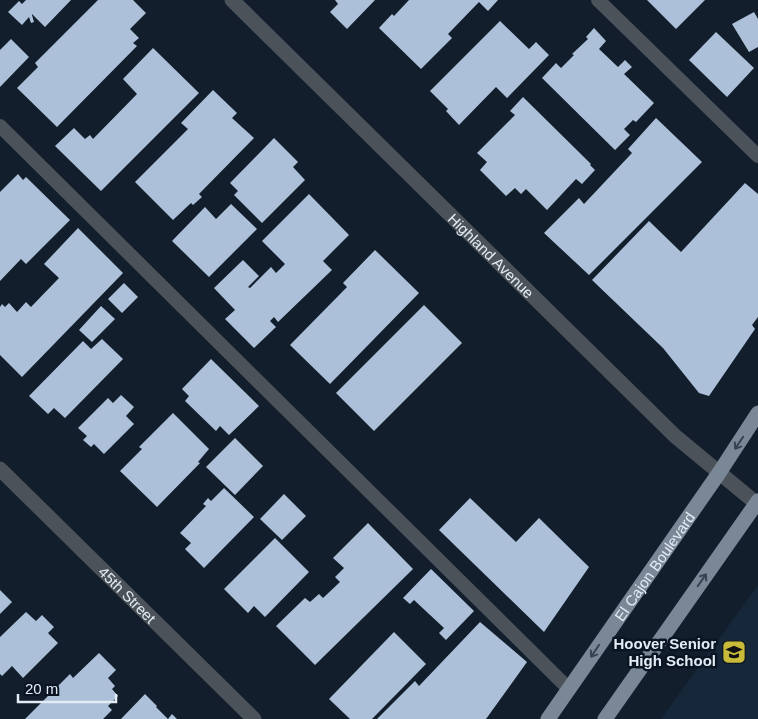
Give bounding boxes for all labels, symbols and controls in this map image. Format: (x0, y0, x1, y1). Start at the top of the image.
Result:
street label: Highland Avenue (445, 210, 538, 301)
one-way arrow (734, 436, 744, 450)
street label: El Cajon Boulevard (611, 509, 698, 624)
street label: 45th Street (95, 563, 160, 627)
one-way arrow (697, 573, 707, 587)
place label: Hoover Senior High School (613, 635, 716, 669)
school or university icon: Hoover Senior High School (721, 639, 747, 665)
one-way arrow (590, 644, 600, 658)
scale bar (18, 672, 115, 704)
text: 20 m (25, 680, 58, 697)

